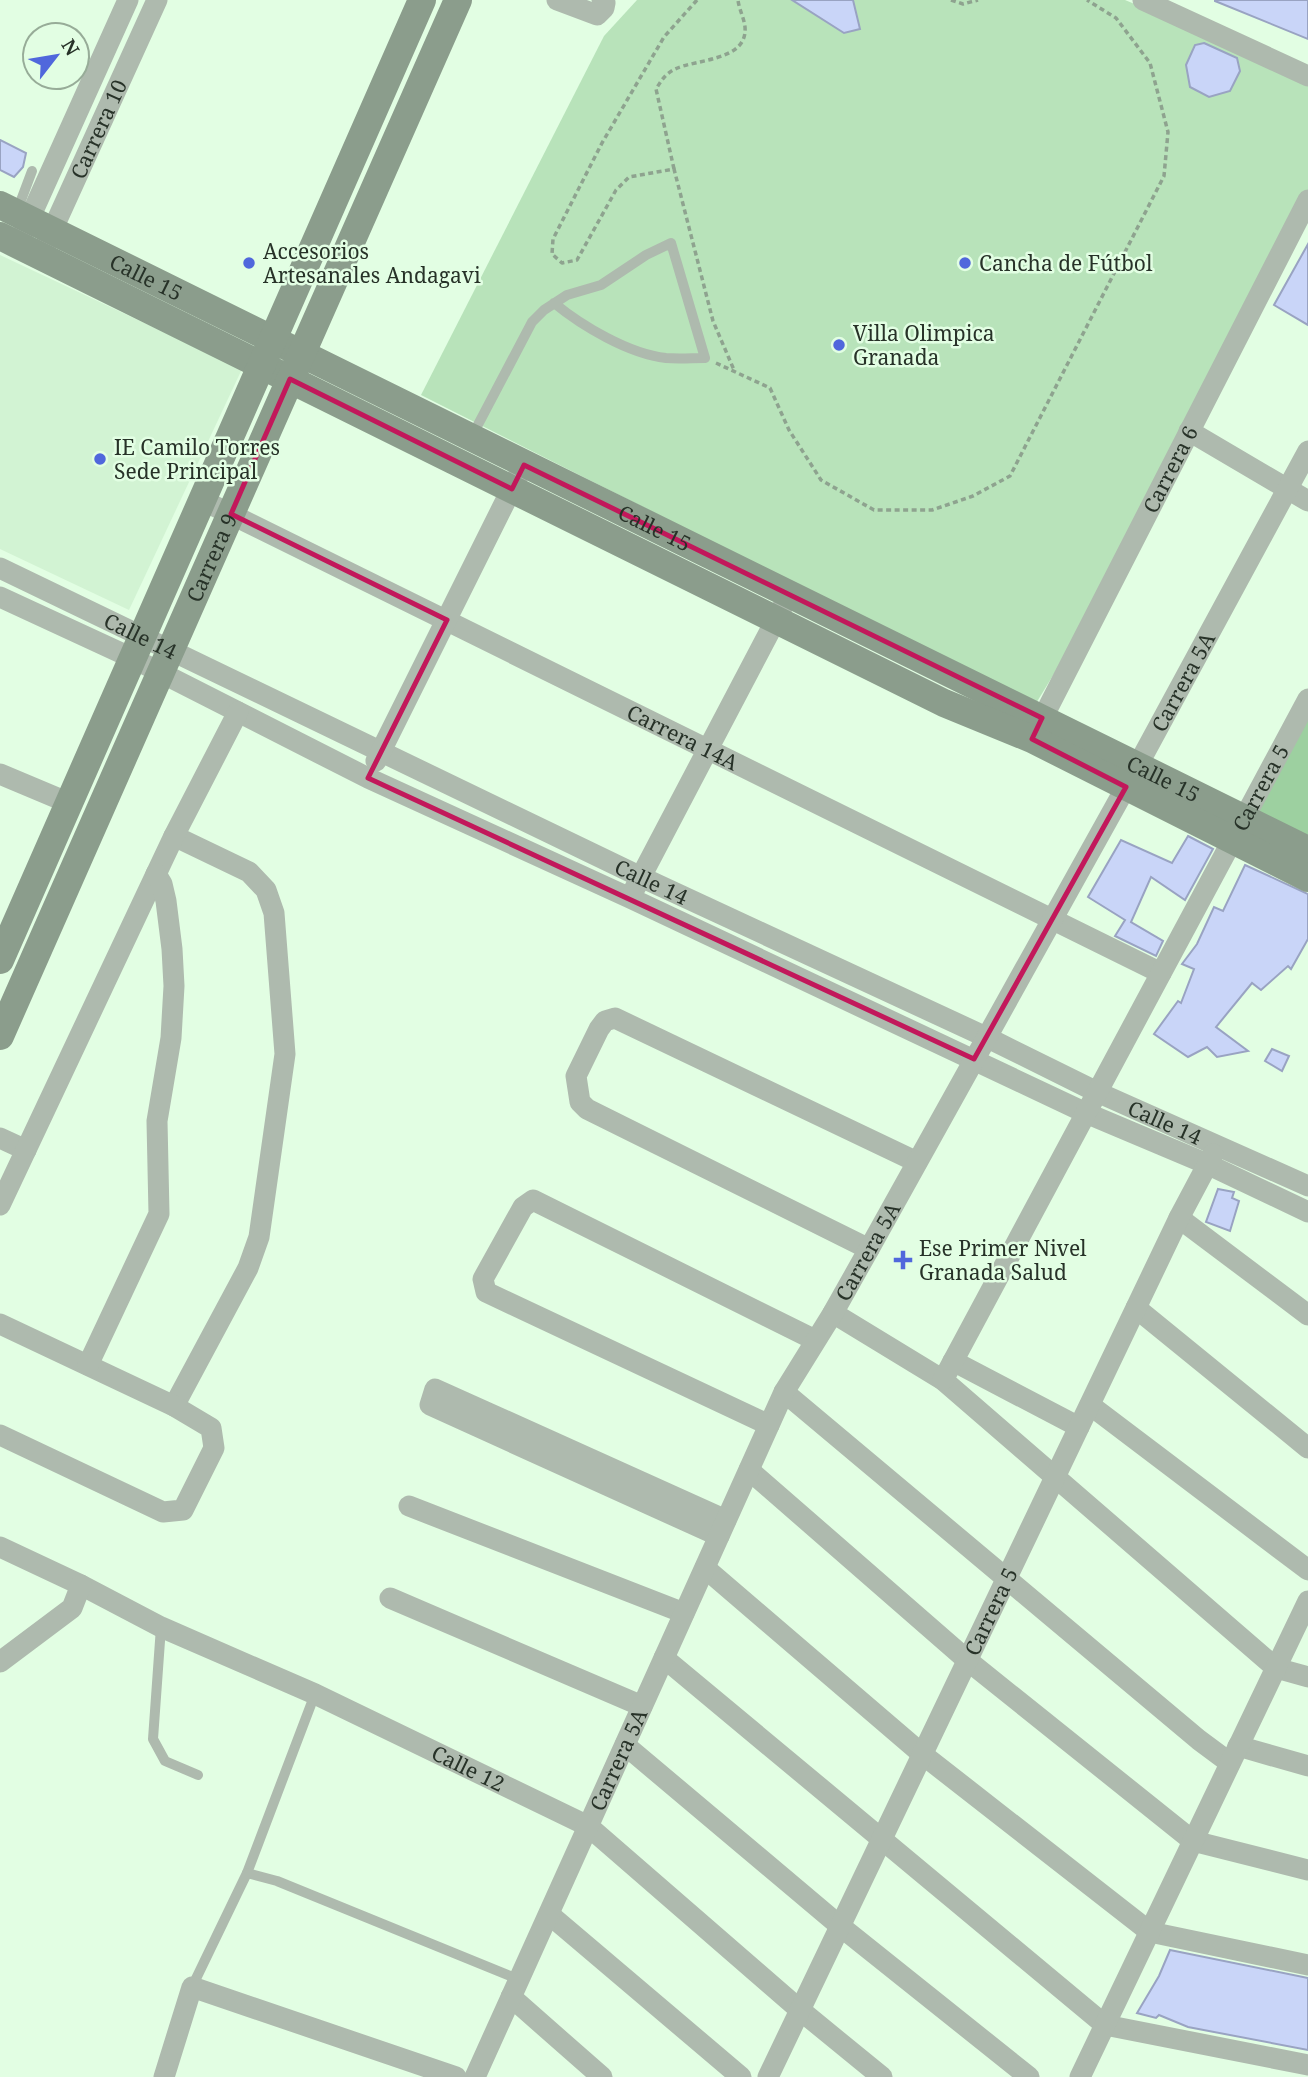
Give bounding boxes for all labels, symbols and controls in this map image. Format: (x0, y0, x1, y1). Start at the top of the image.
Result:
north arrow (21, 21, 91, 91)
text: N (56, 34, 86, 60)
street label: Carrera 10 (64, 75, 133, 183)
place label: Accesorios Artesanales Andagavi (263, 237, 481, 289)
street label: Calle 15 (105, 247, 187, 307)
place label: Cancha de Fútbol (979, 249, 1153, 277)
marker: Accesorios Artesanales Andagavi (241, 255, 257, 271)
marker: Cancha de Fútbol (957, 255, 973, 271)
place label: Villa Olimpica Granada (853, 319, 995, 371)
marker: Villa Olimpica Granada (831, 337, 847, 353)
street label: Carrera 6 (1136, 421, 1204, 518)
place label: IE Camilo Torres Sede Principal (114, 433, 280, 485)
marker: IE Camilo Torres Sede Principal (92, 451, 108, 467)
street label: Calle 15 (614, 498, 696, 558)
street label: Carrera 9 (180, 509, 243, 606)
street label: Calle 14 (99, 606, 182, 665)
street label: Carrera 5A (1145, 627, 1221, 737)
street label: Carrera 14A (622, 698, 743, 776)
street label: Carrera 5 (1226, 740, 1295, 836)
street label: Calle 15 (1122, 749, 1204, 808)
street label: Calle 14 (610, 852, 693, 911)
street label: Calle 14 (1123, 1094, 1206, 1151)
street label: Carrera 5A (829, 1197, 906, 1306)
place label: Ese Primer Nivel Granada Salud (919, 1234, 1087, 1286)
marker: Ese Primer Nivel Granada Salud (893, 1250, 913, 1270)
street label: Carrera 5 (958, 1563, 1024, 1660)
street label: Carrera 5A (583, 1704, 653, 1815)
street label: Calle 12 (427, 1739, 509, 1798)

